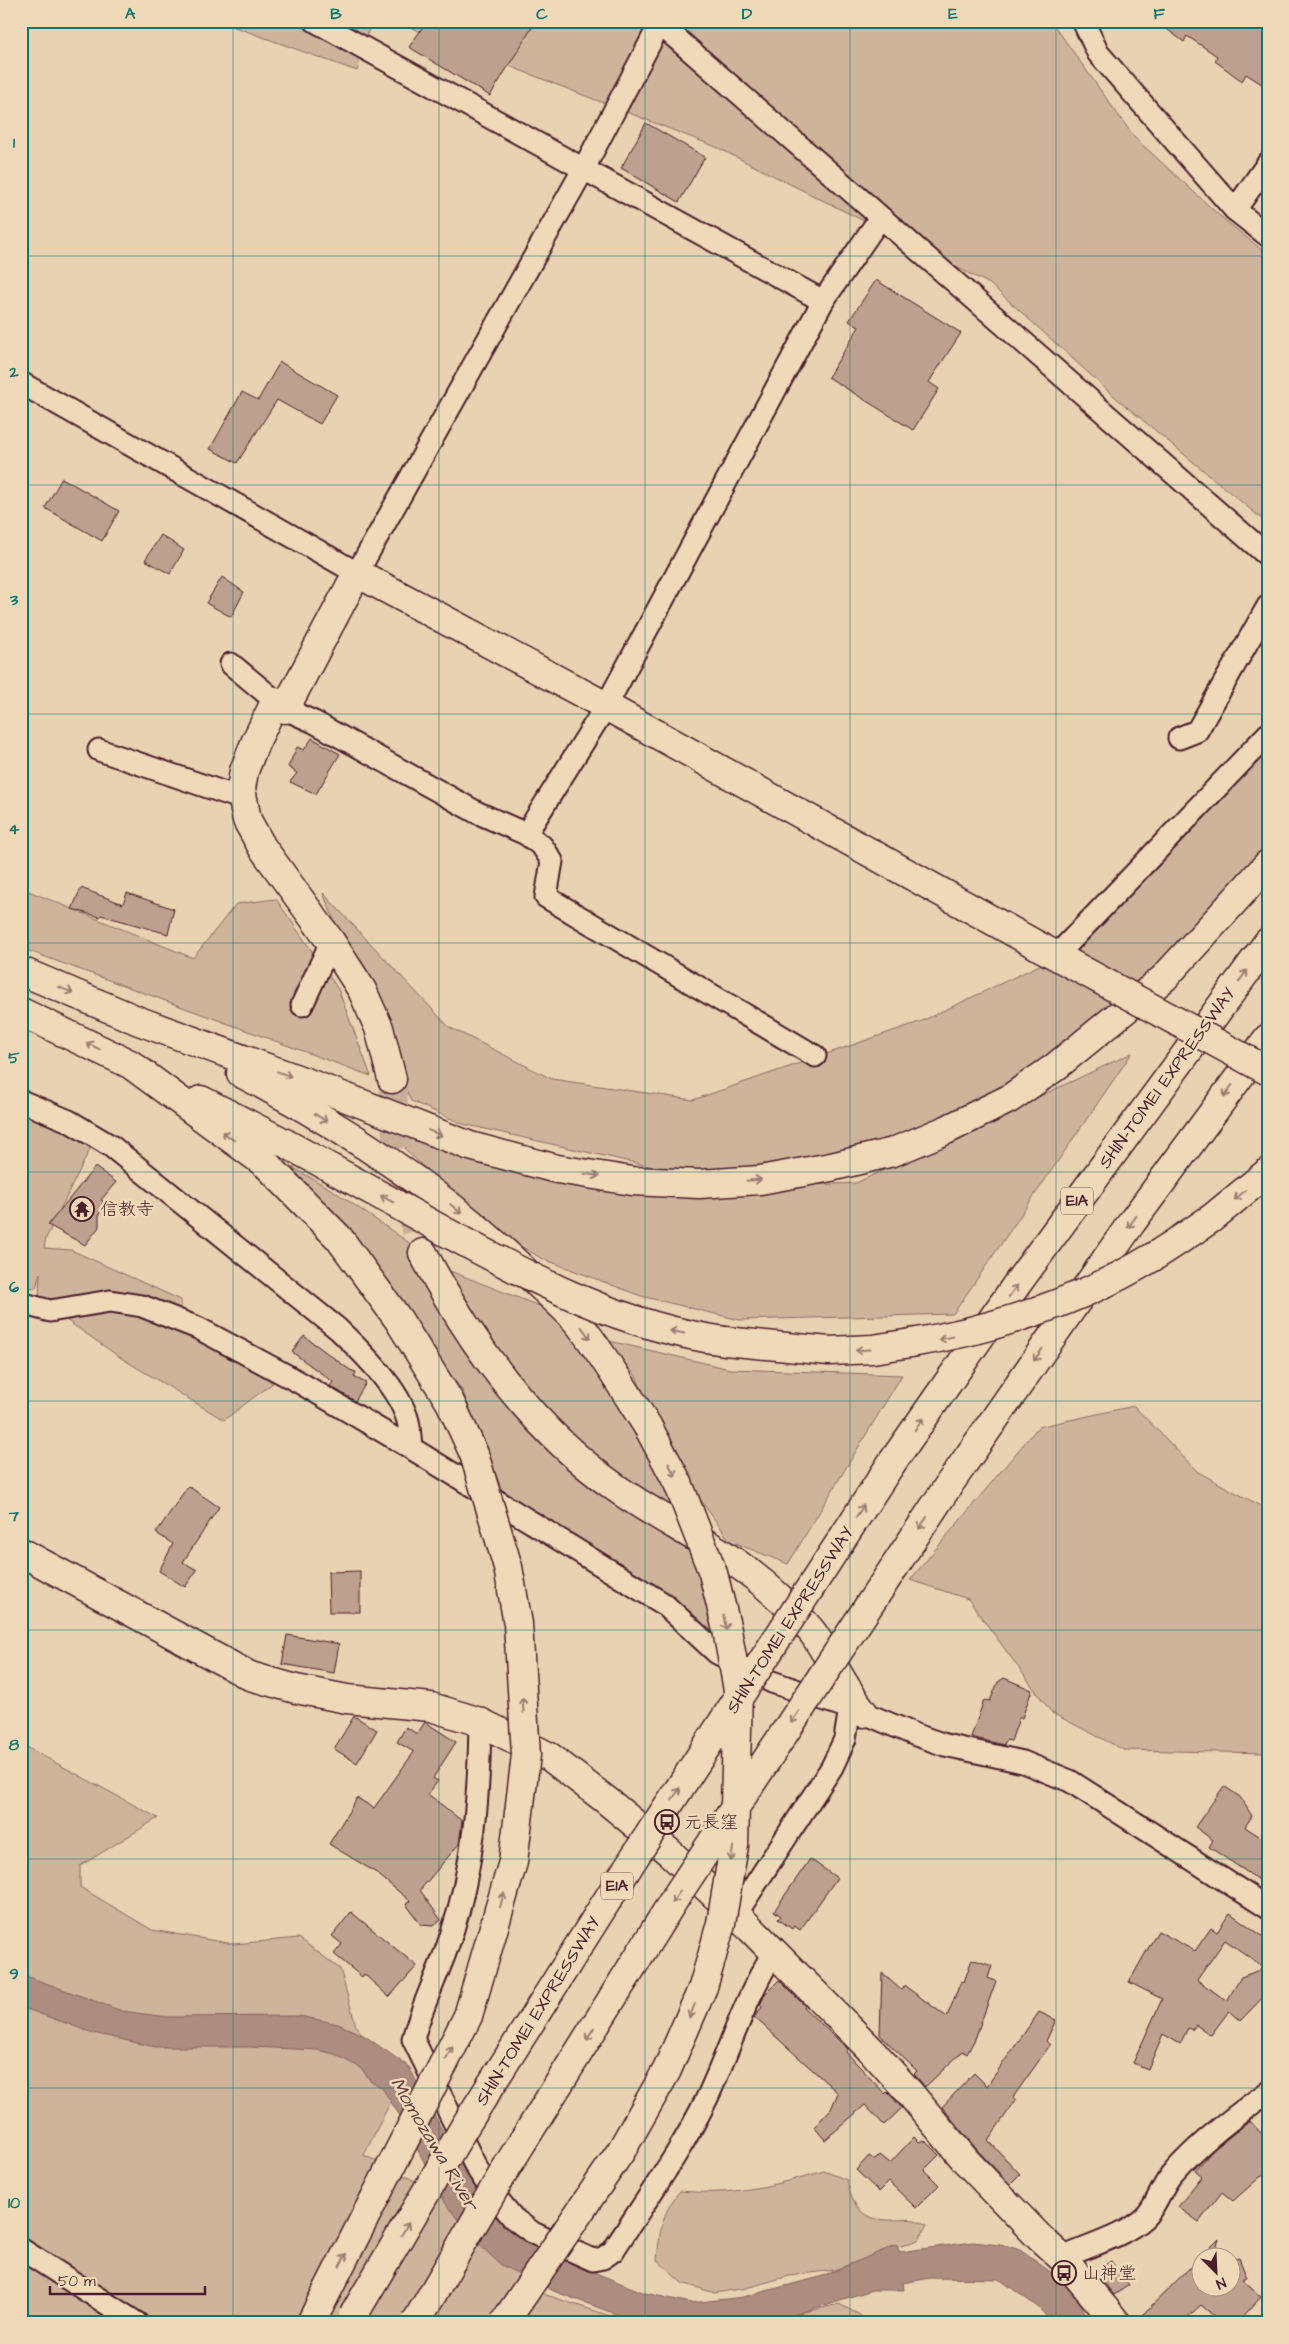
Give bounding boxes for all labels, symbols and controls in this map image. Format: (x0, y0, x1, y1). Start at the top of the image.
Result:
text: A (125, 3, 136, 25)
text: B (330, 3, 342, 25)
text: C (536, 3, 548, 25)
text: D (742, 3, 753, 25)
text: E (948, 3, 958, 25)
text: F (1153, 3, 1165, 25)
text: 1 (13, 132, 16, 154)
text: 2 (8, 361, 19, 383)
text: 3 (9, 589, 19, 611)
text: 4 (9, 818, 20, 840)
one-way arrow (1237, 970, 1248, 983)
street label: SHIN-TOMEI EXPRESSWAY (1093, 982, 1242, 1174)
one-way arrow (58, 986, 73, 995)
one-way arrow (86, 1041, 101, 1050)
text: 5 (8, 1047, 20, 1069)
one-way arrow (276, 1070, 291, 1079)
one-way arrow (1223, 1084, 1234, 1097)
one-way arrow (314, 1113, 328, 1123)
one-way arrow (427, 1128, 442, 1138)
one-way arrow (221, 1131, 235, 1141)
one-way arrow (583, 1170, 599, 1180)
one-way arrow (745, 1175, 761, 1185)
road number: E1A (1061, 1188, 1093, 1214)
one-way arrow (1234, 1189, 1247, 1200)
one-way arrow (381, 1194, 395, 1204)
temple icon: 信教寺 (69, 1196, 95, 1222)
place label: 信教寺 (100, 1197, 154, 1222)
one-way arrow (449, 1204, 462, 1215)
one-way arrow (1127, 1215, 1137, 1229)
text: 6 (9, 1276, 19, 1298)
one-way arrow (1008, 1284, 1018, 1298)
one-way arrow (581, 1326, 591, 1340)
one-way arrow (670, 1327, 686, 1336)
one-way arrow (938, 1333, 954, 1343)
one-way arrow (855, 1345, 871, 1354)
one-way arrow (1033, 1347, 1043, 1361)
one-way arrow (914, 1417, 924, 1431)
one-way arrow (667, 1463, 677, 1477)
text: 7 (8, 1505, 19, 1527)
one-way arrow (856, 1505, 866, 1519)
one-way arrow (918, 1516, 928, 1530)
street label: SHIN-TOMEI EXPRESSWAY (720, 1521, 860, 1718)
one-way arrow (721, 1615, 730, 1631)
one-way arrow (519, 1697, 528, 1713)
one-way arrow (790, 1710, 800, 1724)
text: 8 (9, 1734, 20, 1756)
one-way arrow (671, 1787, 681, 1801)
bus stop icon: 元長窪 (654, 1809, 680, 1835)
place label: 元長窪 (684, 1810, 738, 1835)
one-way arrow (727, 1846, 737, 1862)
road number: E1A (601, 1872, 633, 1900)
one-way arrow (671, 1889, 681, 1903)
one-way arrow (498, 1892, 508, 1908)
street label: SHIN-TOMEI EXPRESSWAY (470, 1911, 607, 2110)
text: 9 (9, 1963, 19, 1985)
one-way arrow (687, 2003, 697, 2018)
one-way arrow (585, 2027, 595, 2041)
one-way arrow (445, 2046, 454, 2061)
water label: Momozawa River (384, 2072, 486, 2218)
text: 10 (8, 2192, 20, 2214)
one-way arrow (400, 2222, 410, 2236)
north arrow (1192, 2246, 1242, 2296)
one-way arrow (339, 2253, 348, 2268)
bus stop icon: 山神堂 (1051, 2260, 1077, 2286)
place label: 山神堂 (1082, 2261, 1136, 2286)
scale bar (50, 2264, 205, 2296)
text: 50 m (58, 2271, 96, 2292)
text: N (1213, 2272, 1229, 2294)

